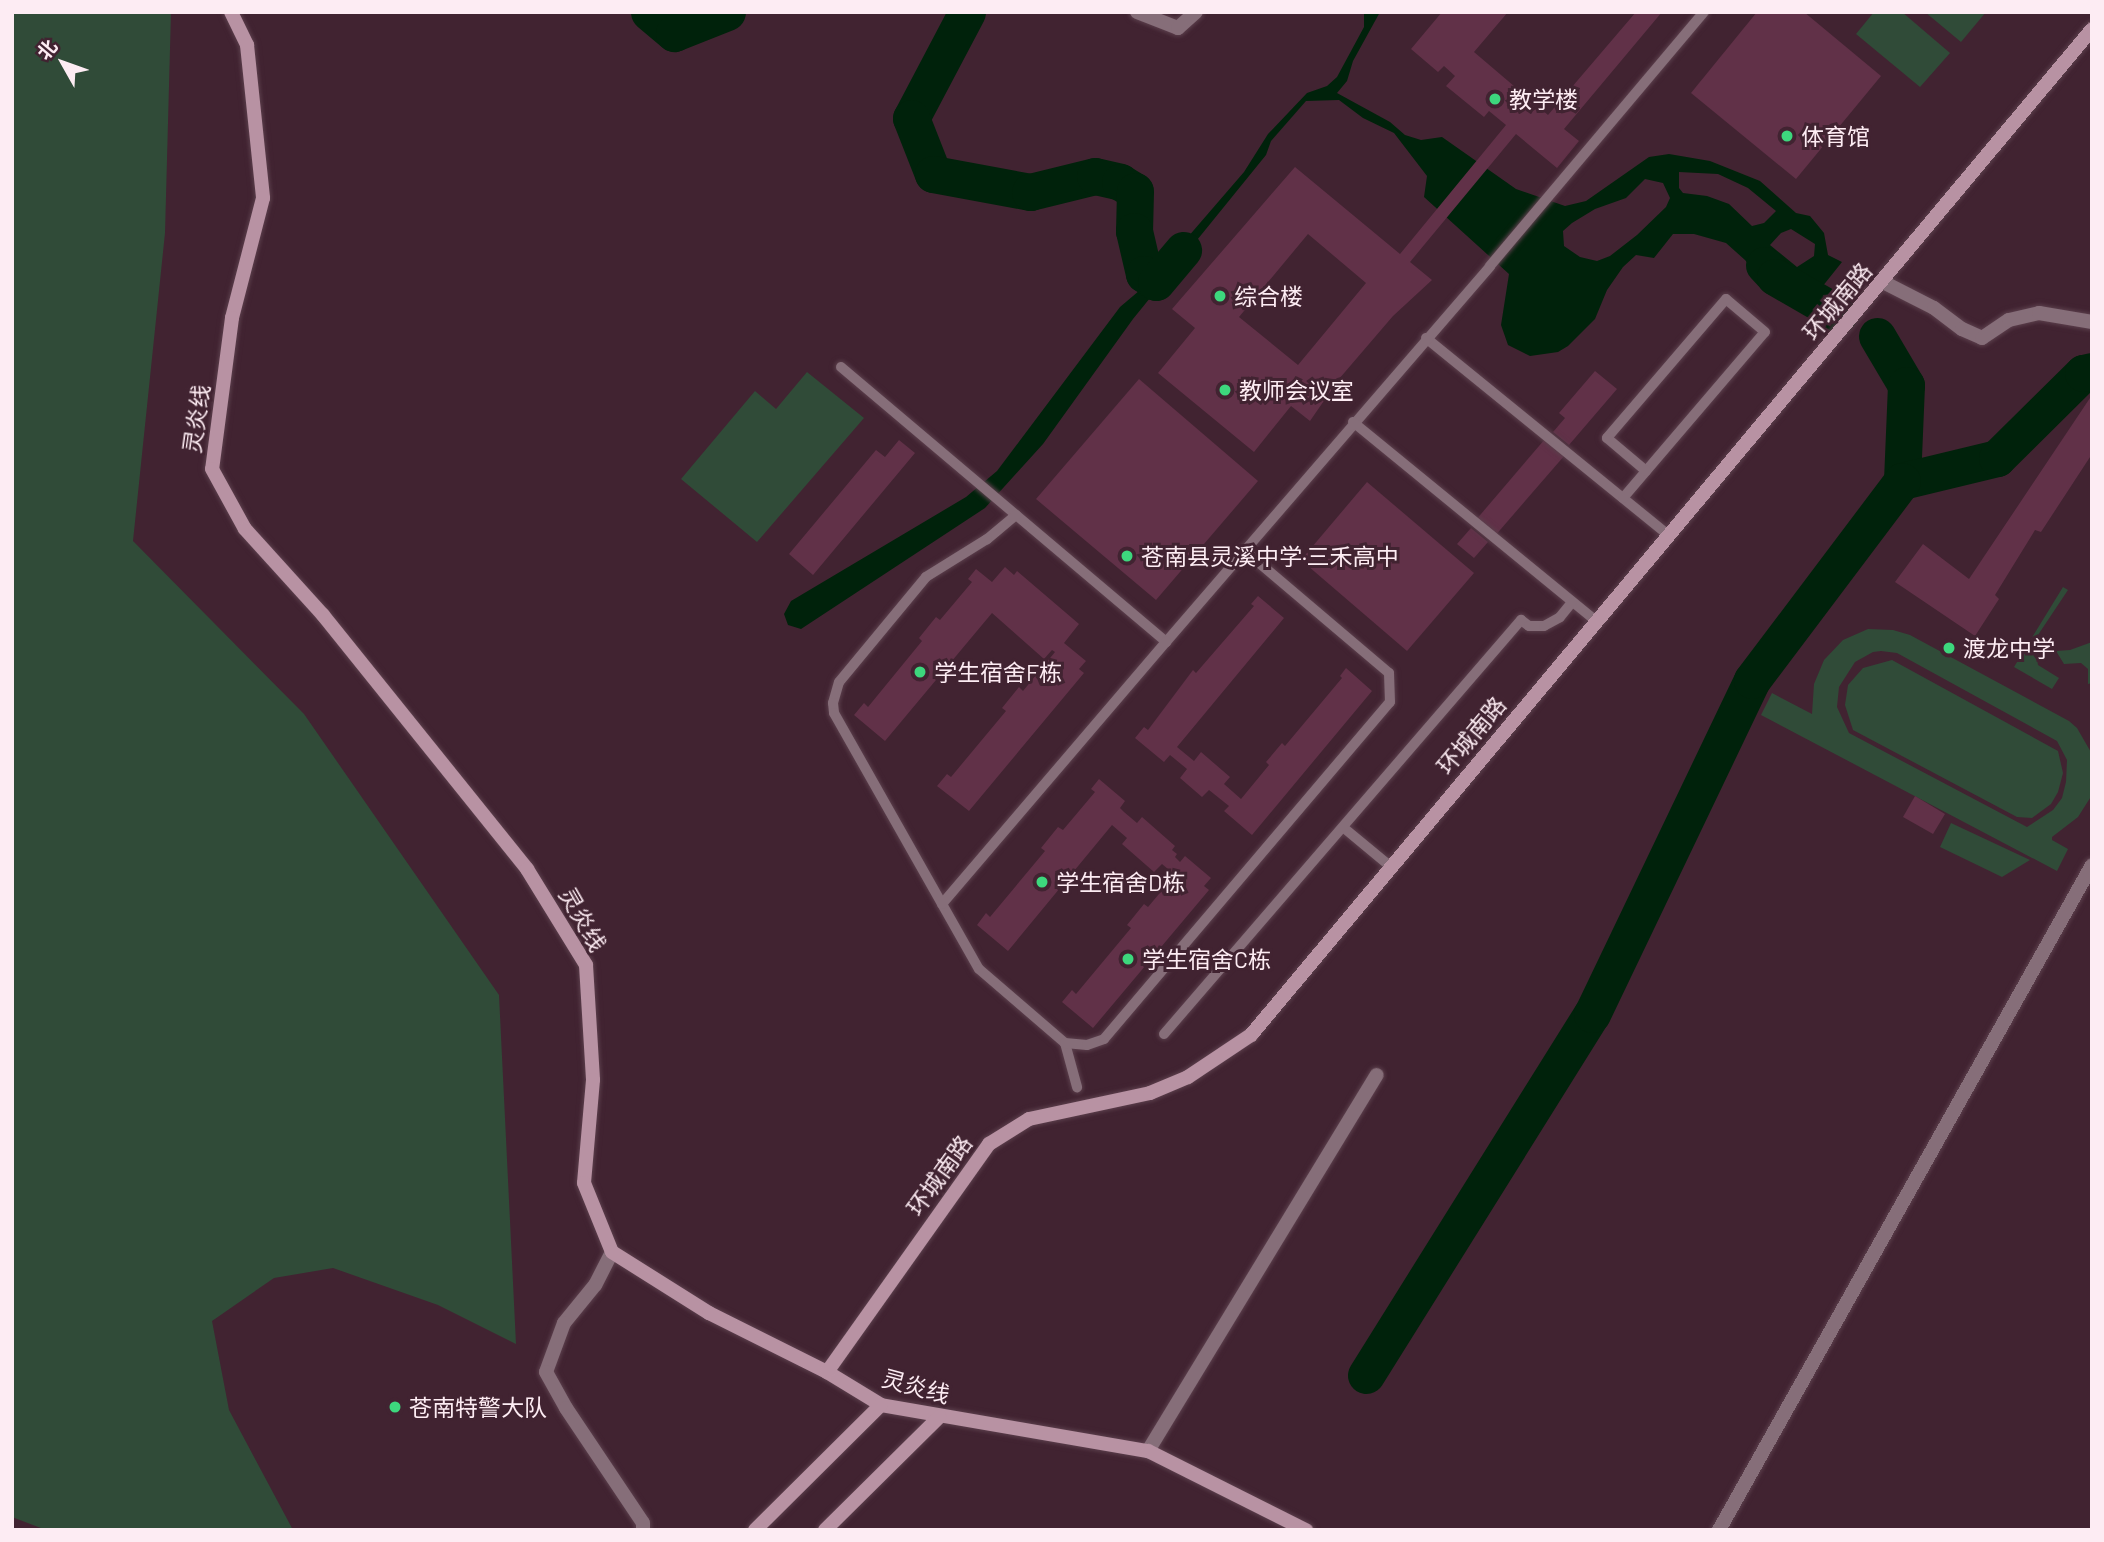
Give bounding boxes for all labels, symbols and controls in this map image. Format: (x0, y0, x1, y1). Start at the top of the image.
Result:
north arrow (28, 28, 98, 98)
text: 北 (32, 35, 61, 64)
place label: 教学楼 (1509, 85, 1578, 113)
marker: 教学楼 (1487, 91, 1503, 107)
place label: 体育馆 (1801, 122, 1870, 150)
marker: 体育馆 (1779, 128, 1795, 144)
street label: 环城南路 (1797, 257, 1877, 345)
place label: 综合楼 (1234, 282, 1303, 310)
marker: 综合楼 (1212, 288, 1228, 304)
place label: 教师会议室 (1239, 376, 1354, 404)
marker: 教师会议室 (1217, 382, 1233, 398)
street label: 灵炎线 (178, 383, 214, 455)
place label: 苍南县灵溪中学·三禾高中 (1141, 542, 1399, 570)
marker: 苍南县灵溪中学·三禾高中 (1119, 548, 1135, 564)
place label: 渡龙中学 (1963, 634, 2055, 662)
marker: 渡龙中学 (1941, 640, 1957, 656)
place label: 学生宿舍F栋 (934, 658, 1062, 686)
marker: 学生宿舍F栋 (912, 664, 928, 680)
street label: 环城南路 (1431, 691, 1511, 779)
place label: 学生宿舍D栋 (1056, 868, 1185, 896)
marker: 学生宿舍D栋 (1034, 874, 1050, 890)
street label: 灵炎线 (554, 882, 612, 956)
place label: 学生宿舍C栋 (1142, 945, 1271, 973)
marker: 学生宿舍C栋 (1120, 951, 1136, 967)
street label: 环城南路 (901, 1130, 977, 1220)
street label: 灵炎线 (879, 1364, 953, 1408)
place label: 苍南特警大队 (409, 1393, 547, 1421)
marker: 苍南特警大队 (387, 1399, 403, 1415)

